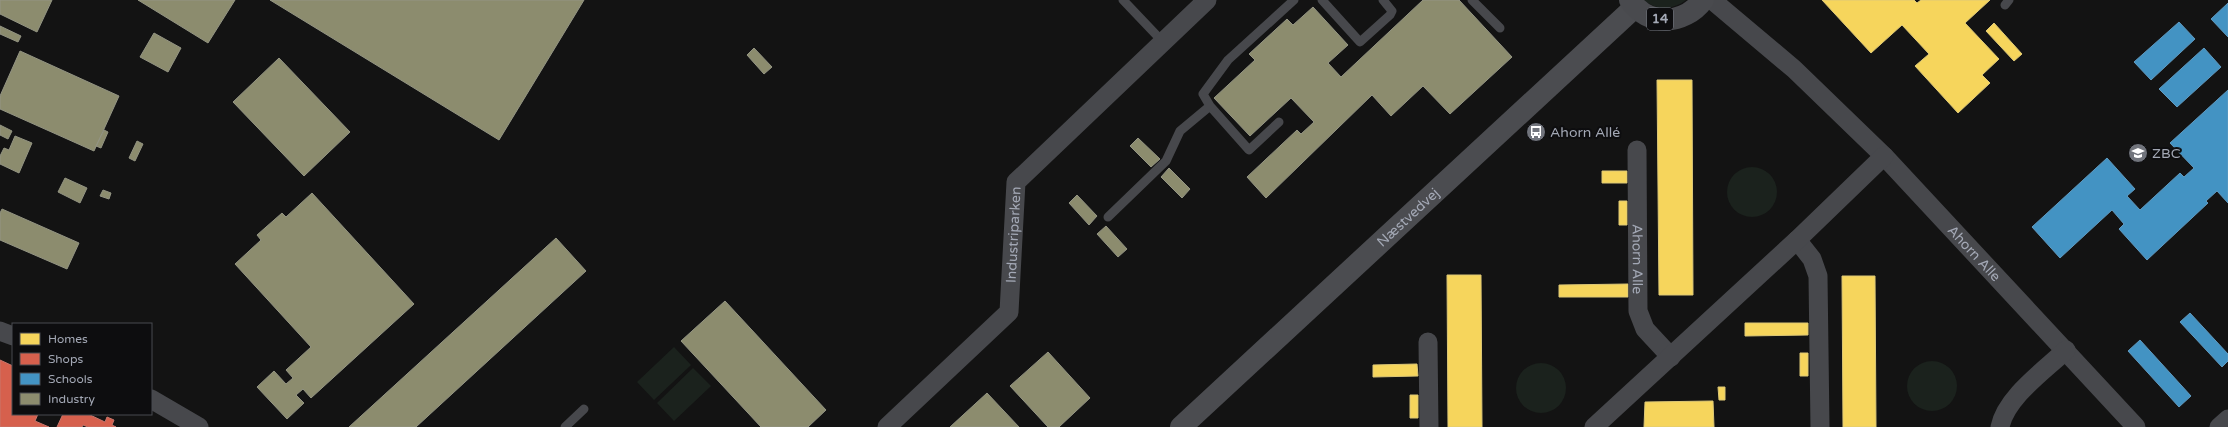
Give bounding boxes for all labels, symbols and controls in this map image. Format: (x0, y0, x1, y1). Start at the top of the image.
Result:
road number: 14 (1647, 8, 1673, 30)
bus stop icon: Ahorn Allé (1525, 121, 1547, 143)
place label: Ahorn Allé (1550, 124, 1620, 141)
school or university icon: ZBC (2127, 142, 2149, 164)
place label: ZBC (2152, 145, 2181, 162)
street label: Næstvedvej (1373, 184, 1443, 250)
street label: Industriparken (1002, 186, 1024, 284)
street label: Ahorn Alle (1944, 222, 2005, 285)
street label: Ahorn Alle (1629, 224, 1646, 294)
legend (12, 323, 152, 415)
text: Homes (48, 332, 88, 346)
text: Shops (48, 352, 83, 366)
text: Schools (48, 372, 93, 386)
text: Industry (48, 392, 95, 406)

